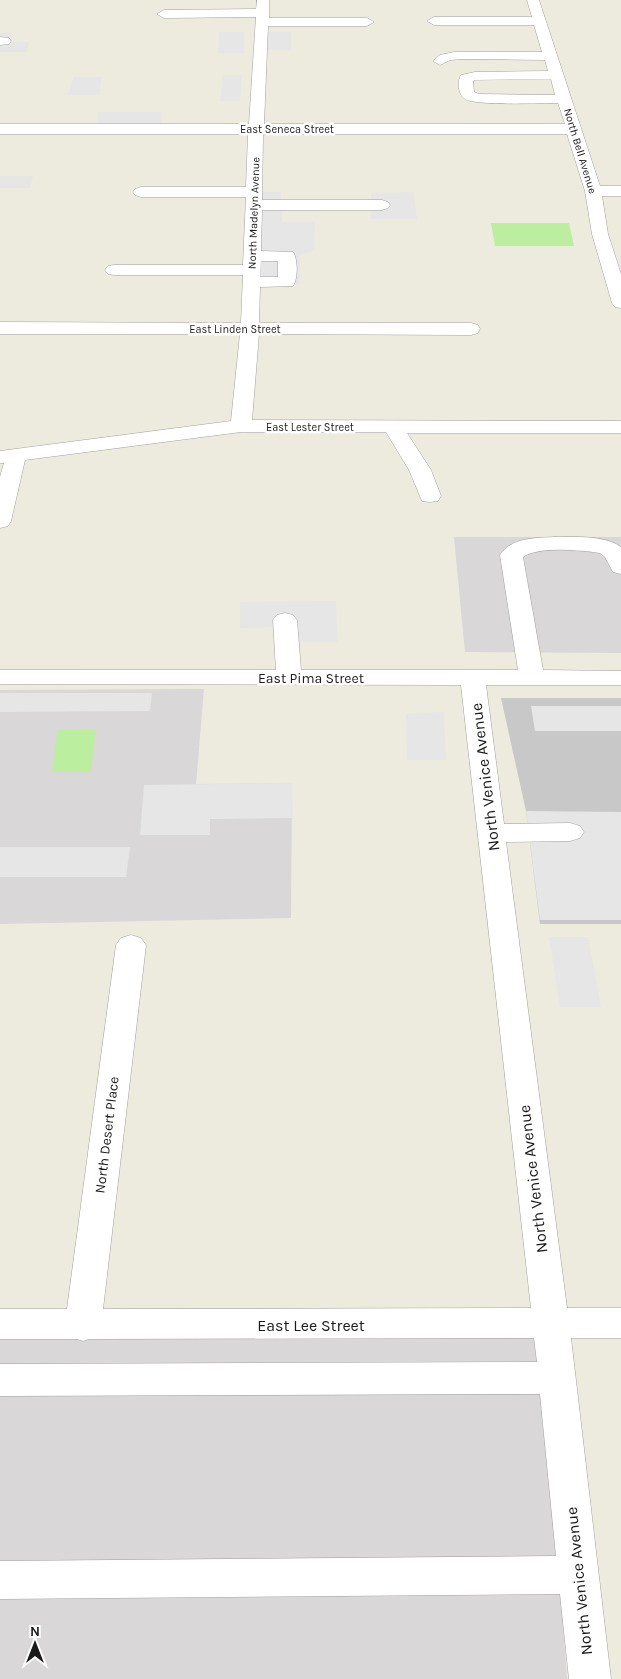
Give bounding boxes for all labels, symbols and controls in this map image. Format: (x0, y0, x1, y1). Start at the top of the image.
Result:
street label: North Bell Avenue (561, 107, 599, 195)
street label: East Seneca Street (240, 123, 334, 136)
street label: North Madelyn Avenue (246, 156, 262, 269)
street label: East Linden Street (189, 323, 281, 336)
street label: East Lester Street (266, 421, 354, 434)
street label: East Pima Street (258, 670, 364, 687)
street label: North Venice Avenue (466, 702, 504, 852)
street label: North Desert Place (91, 1076, 123, 1194)
street label: North Venice Avenue (514, 1104, 552, 1254)
street label: East Lee Street (257, 1316, 365, 1335)
street label: North Venice Avenue (562, 1506, 596, 1656)
north arrow (10, 1619, 60, 1669)
text: N (30, 1623, 40, 1640)

